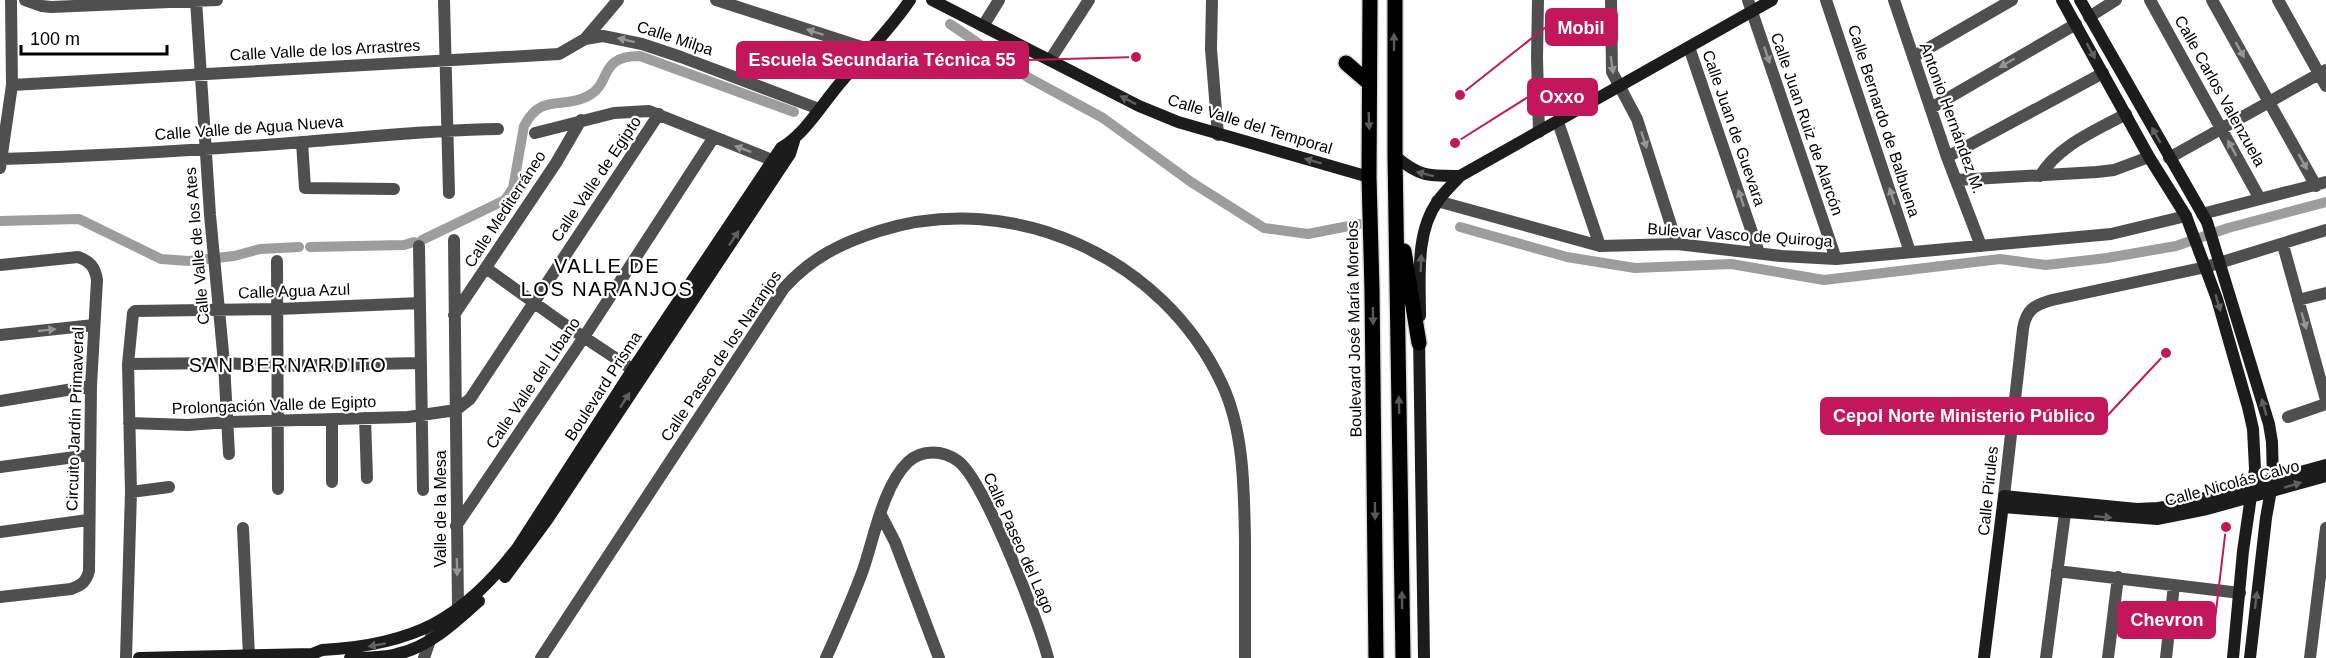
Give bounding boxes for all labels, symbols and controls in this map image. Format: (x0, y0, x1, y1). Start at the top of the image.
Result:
callout: Mobil (1546, 9, 1617, 45)
street label: Calle Carlos Valenzuela (2171, 13, 2269, 169)
scale bar (21, 18, 166, 56)
street label: Calle Milpa (635, 18, 715, 58)
text: Mobil (1558, 18, 1605, 38)
street label: Calle Bernardo de Balbuena (1845, 23, 1923, 219)
one-way arrow (806, 27, 824, 36)
text: 100 m (30, 29, 80, 49)
street label: Calle Juan Ruiz de Alarcón (1768, 30, 1846, 218)
one-way arrow (1389, 32, 1399, 51)
one-way arrow (616, 35, 635, 44)
street label: Calle Valle de los Arrastres (229, 37, 421, 63)
street label: Antonio Hernández M. (1917, 40, 1987, 196)
callout: Escuela Secundaria Técnica 55 (737, 42, 1028, 78)
one-way arrow (2235, 42, 2245, 59)
one-way arrow (2086, 43, 2096, 60)
one-way arrow (1762, 46, 1772, 64)
street label: Calle Juan de Guevara (1699, 48, 1769, 208)
text: Escuela Secundaria Técnica 55 (748, 50, 1016, 70)
one-way arrow (1607, 56, 1616, 75)
one-way arrow (1999, 58, 2015, 69)
callout: Oxxo (1528, 79, 1597, 115)
text: Oxxo (1539, 87, 1585, 107)
street label: Calle Valle del Temporal (1166, 91, 1334, 157)
one-way arrow (1119, 95, 1136, 105)
one-way arrow (1365, 112, 1374, 131)
street label: Calle Valle de Agua Nueva (154, 113, 344, 143)
street label: Calle Valle de Egipto (548, 113, 644, 245)
one-way arrow (2151, 126, 2161, 143)
one-way arrow (1640, 131, 1649, 149)
one-way arrow (2227, 139, 2237, 156)
one-way arrow (734, 144, 752, 154)
street label: Calle Mediterráneo (461, 148, 549, 270)
one-way arrow (2297, 153, 2307, 170)
one-way arrow (1304, 156, 1322, 165)
street label: Calle Valle de los Ates (182, 167, 212, 325)
one-way arrow (1415, 169, 1434, 178)
one-way arrow (1886, 187, 1896, 205)
one-way arrow (1736, 188, 1745, 206)
street label: Boulevard José María Morelos (1344, 220, 1364, 438)
street label: Bulevar Vasco de Quiroga (1647, 220, 1833, 250)
one-way arrow (728, 230, 739, 246)
one-way arrow (1416, 254, 1426, 273)
district label: VALLE DE LOS NARANJOS (521, 255, 693, 300)
street label: Calle Paseo de los Naranjos (658, 268, 784, 444)
street label: Calle Agua Azul (238, 281, 350, 301)
one-way arrow (2214, 294, 2223, 312)
one-way arrow (1368, 307, 1377, 326)
one-way arrow (2300, 312, 2309, 330)
street label: Calle Valle del Líbano (483, 314, 583, 452)
one-way arrow (37, 325, 56, 335)
street label: Circuito Jardín Primaveral (63, 327, 87, 511)
street label: Boulevard Prisma (561, 328, 645, 444)
district label: SAN BERNARDITO (189, 354, 387, 376)
one-way arrow (620, 392, 631, 408)
street label: Prolongación Valle de Egipto (172, 393, 376, 417)
one-way arrow (1394, 395, 1404, 414)
callout: Cepol Norte Ministerio Público (1821, 398, 2107, 434)
one-way arrow (2259, 398, 2268, 416)
text: Cepol Norte Ministerio Público (1833, 406, 2095, 426)
street label: Calle Pirules (1975, 445, 2001, 537)
street label: Valle de la Mesa (432, 450, 449, 568)
street label: Calle Nicolás Calvo (2163, 457, 2301, 509)
street label: Calle Paseo del Lago (980, 470, 1058, 616)
one-way arrow (2284, 480, 2302, 489)
one-way arrow (1370, 502, 1379, 521)
one-way arrow (2093, 512, 2112, 522)
one-way arrow (452, 558, 462, 577)
one-way arrow (1397, 590, 1407, 609)
one-way arrow (2252, 590, 2261, 609)
callout: Chevron (2118, 602, 2215, 638)
text: Chevron (2130, 610, 2204, 630)
one-way arrow (367, 640, 386, 649)

